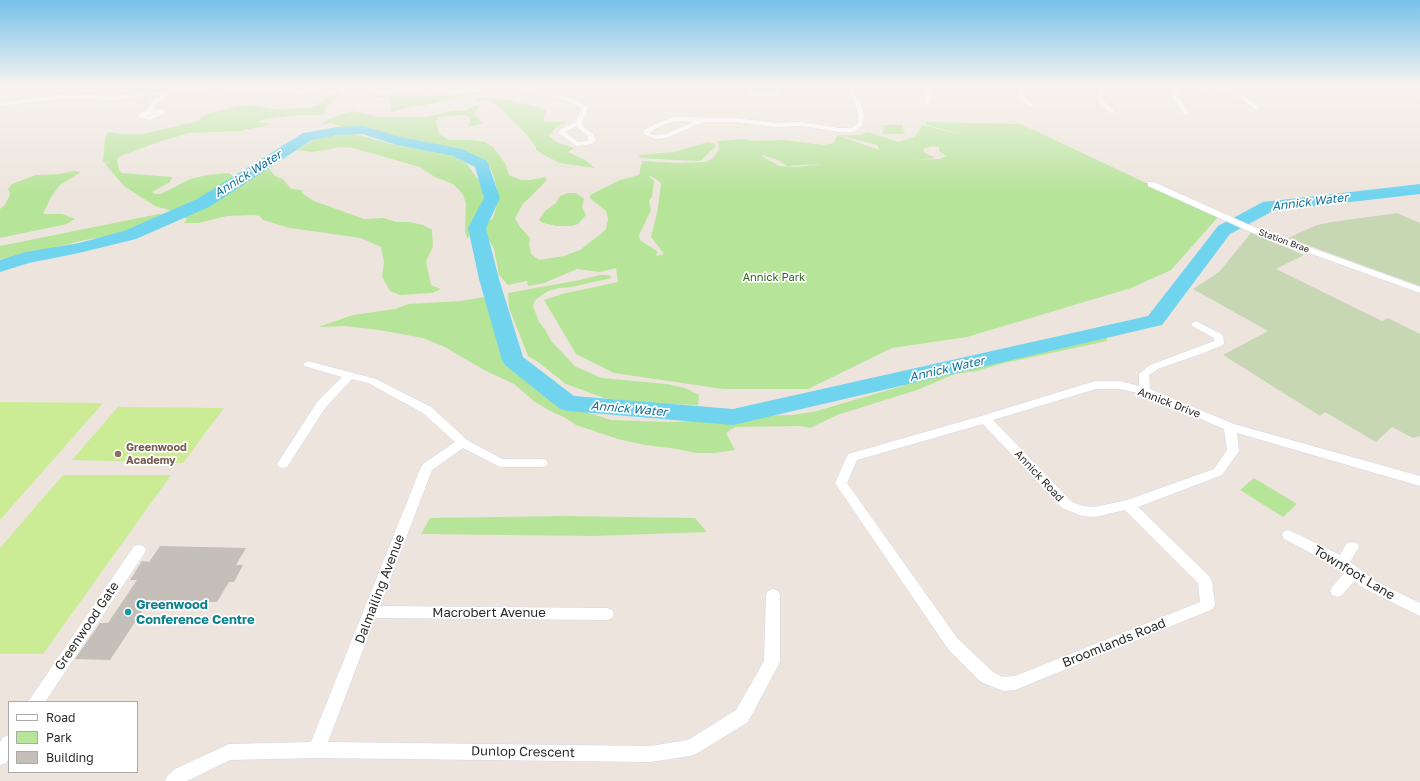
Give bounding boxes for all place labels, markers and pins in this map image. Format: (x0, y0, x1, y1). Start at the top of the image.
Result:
place label: Greenwood Academy (126, 441, 187, 467)
marker: Greenwood Academy (113, 449, 123, 459)
place label: Greenwood Conference Centre (136, 597, 255, 628)
marker: Greenwood Conference Centre (123, 607, 133, 617)

